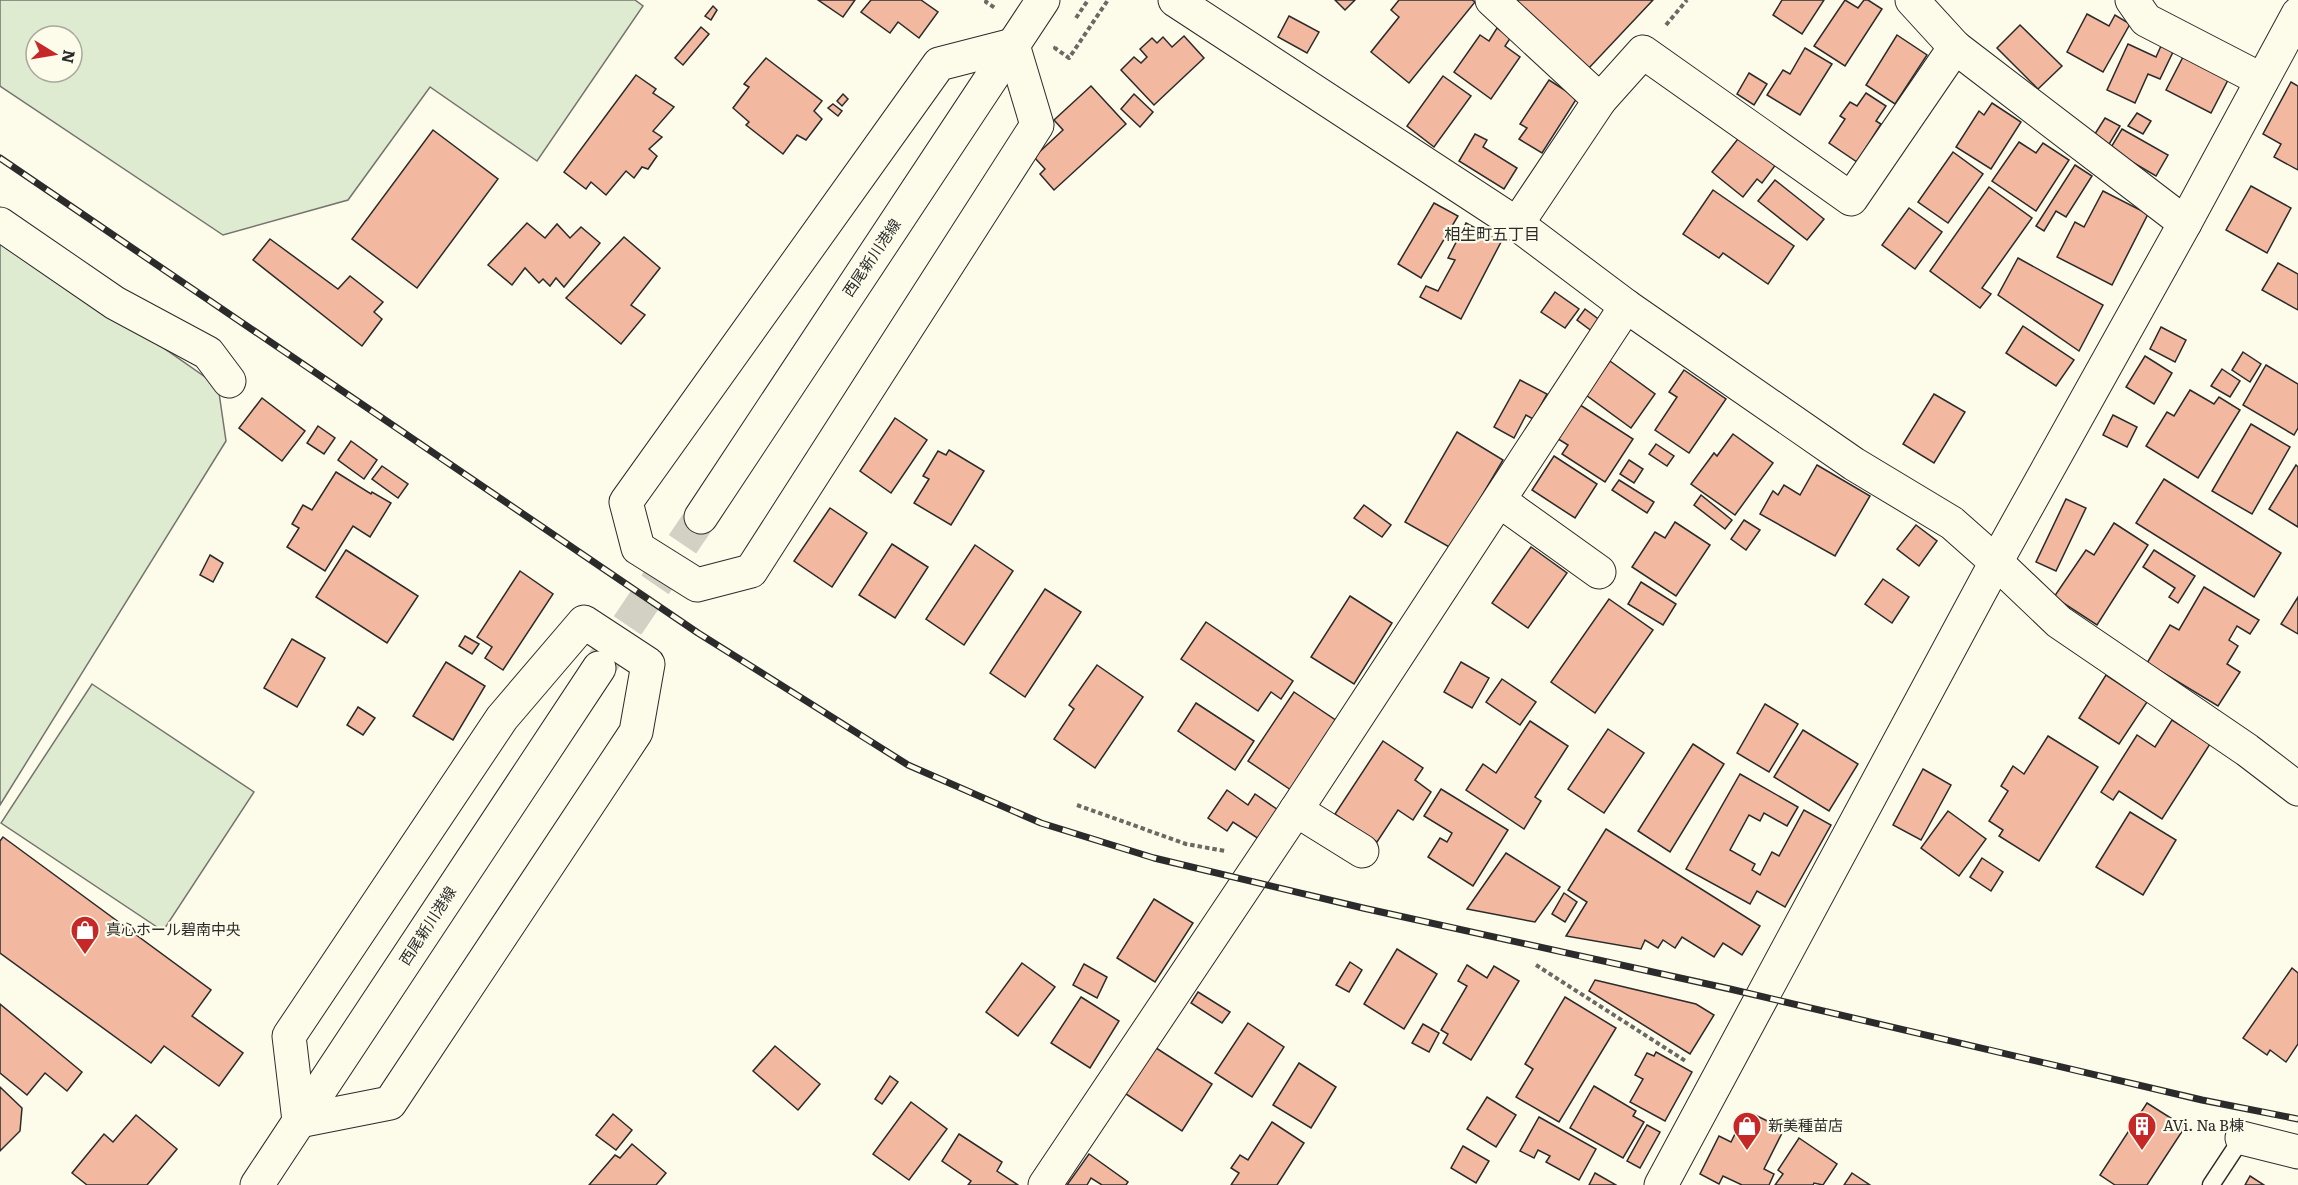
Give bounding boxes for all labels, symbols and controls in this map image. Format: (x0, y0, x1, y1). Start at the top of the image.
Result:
north arrow (24, 24, 84, 84)
text: N (57, 48, 83, 66)
street label: 西尾新川港線 (836, 213, 905, 301)
district label: 相生町五丁目 (1444, 221, 1540, 245)
street label: 西尾新川港線 (393, 881, 461, 969)
shop icon: 真心ホール碧南中央 (69, 914, 101, 956)
place label: 真心ホール碧南中央 (106, 917, 241, 940)
shop icon: 新美種苗店 (1731, 1110, 1763, 1152)
building icon: AVi. Na B棟 (2126, 1110, 2158, 1152)
place label: 新美種苗店 (1768, 1113, 1843, 1136)
place label: AVi. Na B棟 (2163, 1113, 2244, 1136)

